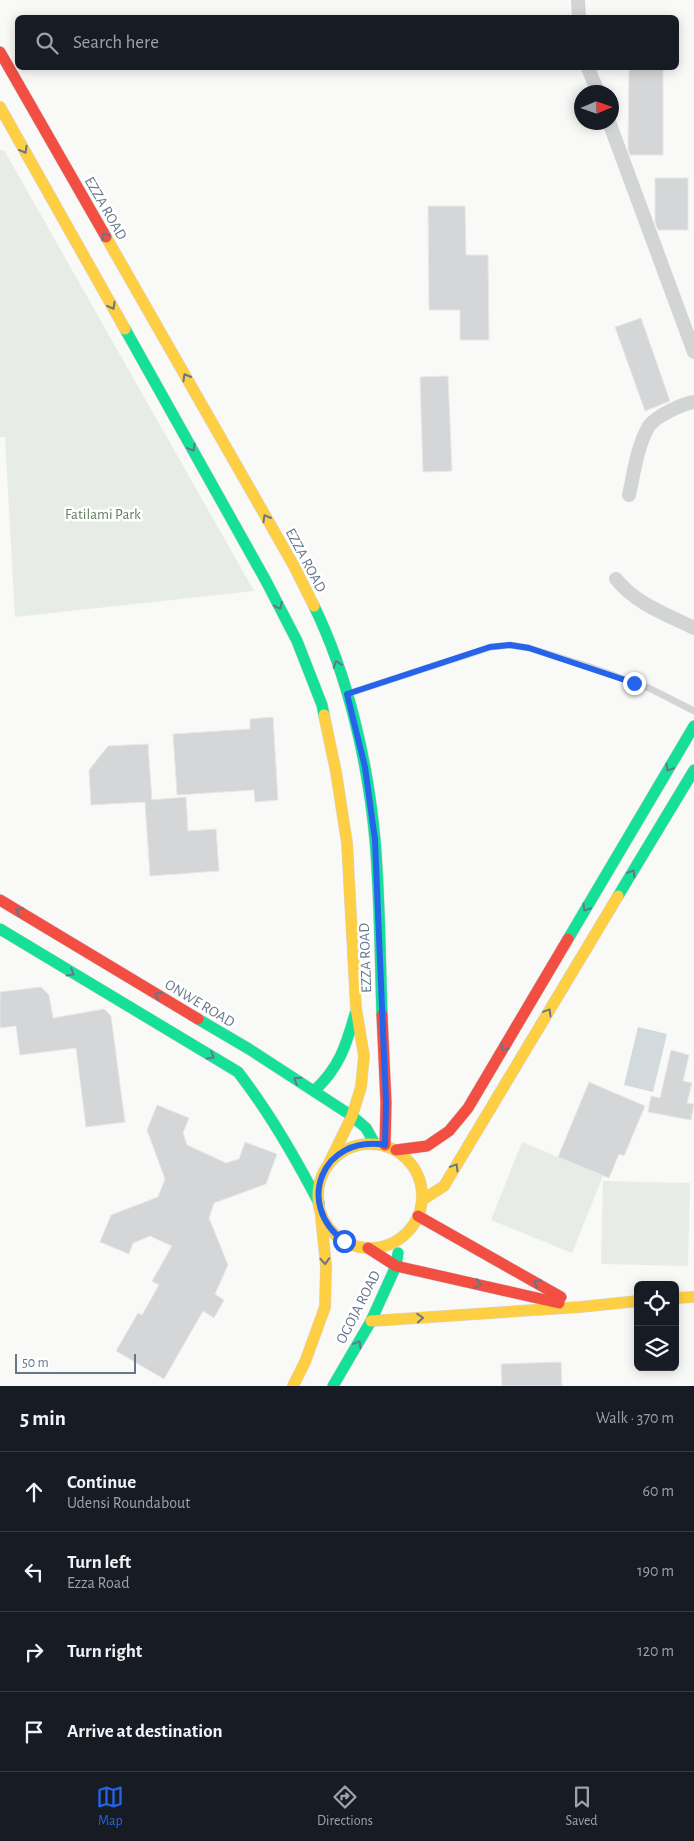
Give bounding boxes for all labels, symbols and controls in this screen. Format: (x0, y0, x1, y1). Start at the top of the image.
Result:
search box (15, 15, 679, 70)
icon: search (33, 29, 61, 57)
text: Search here (73, 33, 159, 52)
north arrow (574, 85, 619, 130)
one-way arrow (18, 144, 28, 153)
street label: EZZA ROAD (82, 174, 130, 243)
one-way arrow (101, 232, 111, 241)
one-way arrow (106, 301, 116, 310)
one-way arrow (182, 373, 192, 382)
one-way arrow (185, 443, 195, 452)
park label: Fatilami Park (65, 507, 141, 522)
one-way arrow (263, 514, 273, 523)
street label: EZZA ROAD (282, 526, 329, 595)
one-way arrow (273, 600, 283, 609)
one-way arrow (332, 660, 342, 669)
route end (623, 672, 646, 695)
one-way arrow (666, 762, 676, 771)
one-way arrow (625, 870, 635, 879)
one-way arrow (583, 902, 593, 911)
one-way arrow (15, 908, 24, 918)
street label: EZZA ROAD (357, 922, 374, 993)
one-way arrow (66, 967, 75, 977)
street label: ONWE ROAD (162, 977, 237, 1030)
one-way arrow (155, 992, 164, 1002)
one-way arrow (542, 1009, 552, 1018)
one-way arrow (500, 1042, 510, 1051)
one-way arrow (206, 1049, 215, 1059)
one-way arrow (293, 1077, 302, 1086)
one-way arrow (449, 1163, 459, 1172)
route start (333, 1230, 356, 1253)
one-way arrow (320, 1258, 331, 1266)
street label: OGOJA ROAD (334, 1268, 383, 1346)
one-way arrow (473, 1278, 482, 1289)
one-way arrow (534, 1279, 543, 1289)
map controls (634, 1281, 679, 1371)
button: locate (634, 1281, 679, 1326)
one-way arrow (416, 1313, 424, 1324)
button: layers (634, 1326, 679, 1371)
one-way arrow (351, 1341, 361, 1350)
scale bar (15, 1351, 136, 1374)
text: 50 m (22, 1356, 49, 1370)
text: 5 min (20, 1408, 66, 1429)
text: Walk · 370 m (596, 1410, 674, 1426)
text: Continue (67, 1473, 136, 1492)
icon: ahead (20, 1478, 48, 1506)
text: 60 m (643, 1483, 674, 1499)
text: Udensi Roundabout (67, 1495, 190, 1511)
text: Turn left (67, 1553, 131, 1572)
icon: left (20, 1558, 48, 1586)
text: 190 m (637, 1563, 674, 1579)
text: Ezza Road (67, 1575, 129, 1591)
icon: right (20, 1638, 48, 1666)
text: Turn right (67, 1642, 142, 1661)
text: 120 m (637, 1643, 674, 1659)
icon: arrive (20, 1718, 48, 1746)
text: Arrive at destination (67, 1722, 223, 1741)
tab: Map (96, 1783, 124, 1830)
tab: Directions (317, 1783, 373, 1830)
tab: Saved (566, 1783, 598, 1830)

